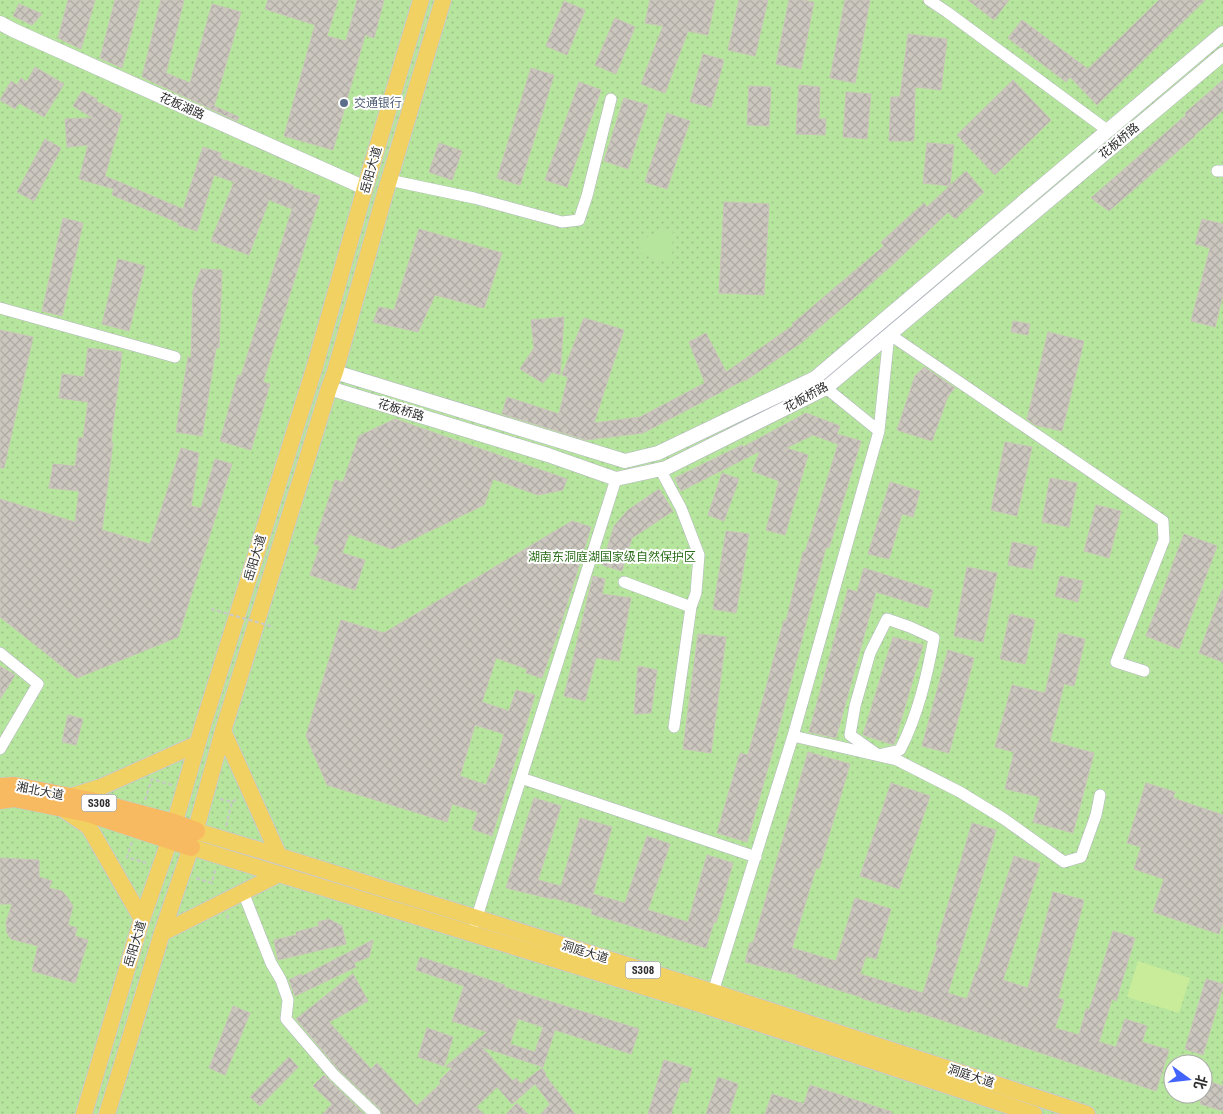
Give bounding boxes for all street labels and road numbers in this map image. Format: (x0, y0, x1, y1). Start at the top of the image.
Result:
street label: 花板湖路 (157, 90, 207, 122)
street label: 花板桥路 (1096, 120, 1142, 162)
street label: 岳阳大道 (358, 145, 384, 195)
street label: 花板桥路 (782, 379, 830, 415)
street label: 花板桥路 (376, 396, 426, 424)
street label: 岳阳大道 (241, 533, 269, 583)
street label: 湘北大道 (15, 780, 65, 802)
road number: S308 (82, 794, 116, 811)
street label: 岳阳大道 (121, 919, 149, 969)
street label: 洞庭大道 (560, 938, 610, 966)
road number: S308 (626, 962, 660, 978)
street label: 洞庭大道 (946, 1062, 996, 1090)

